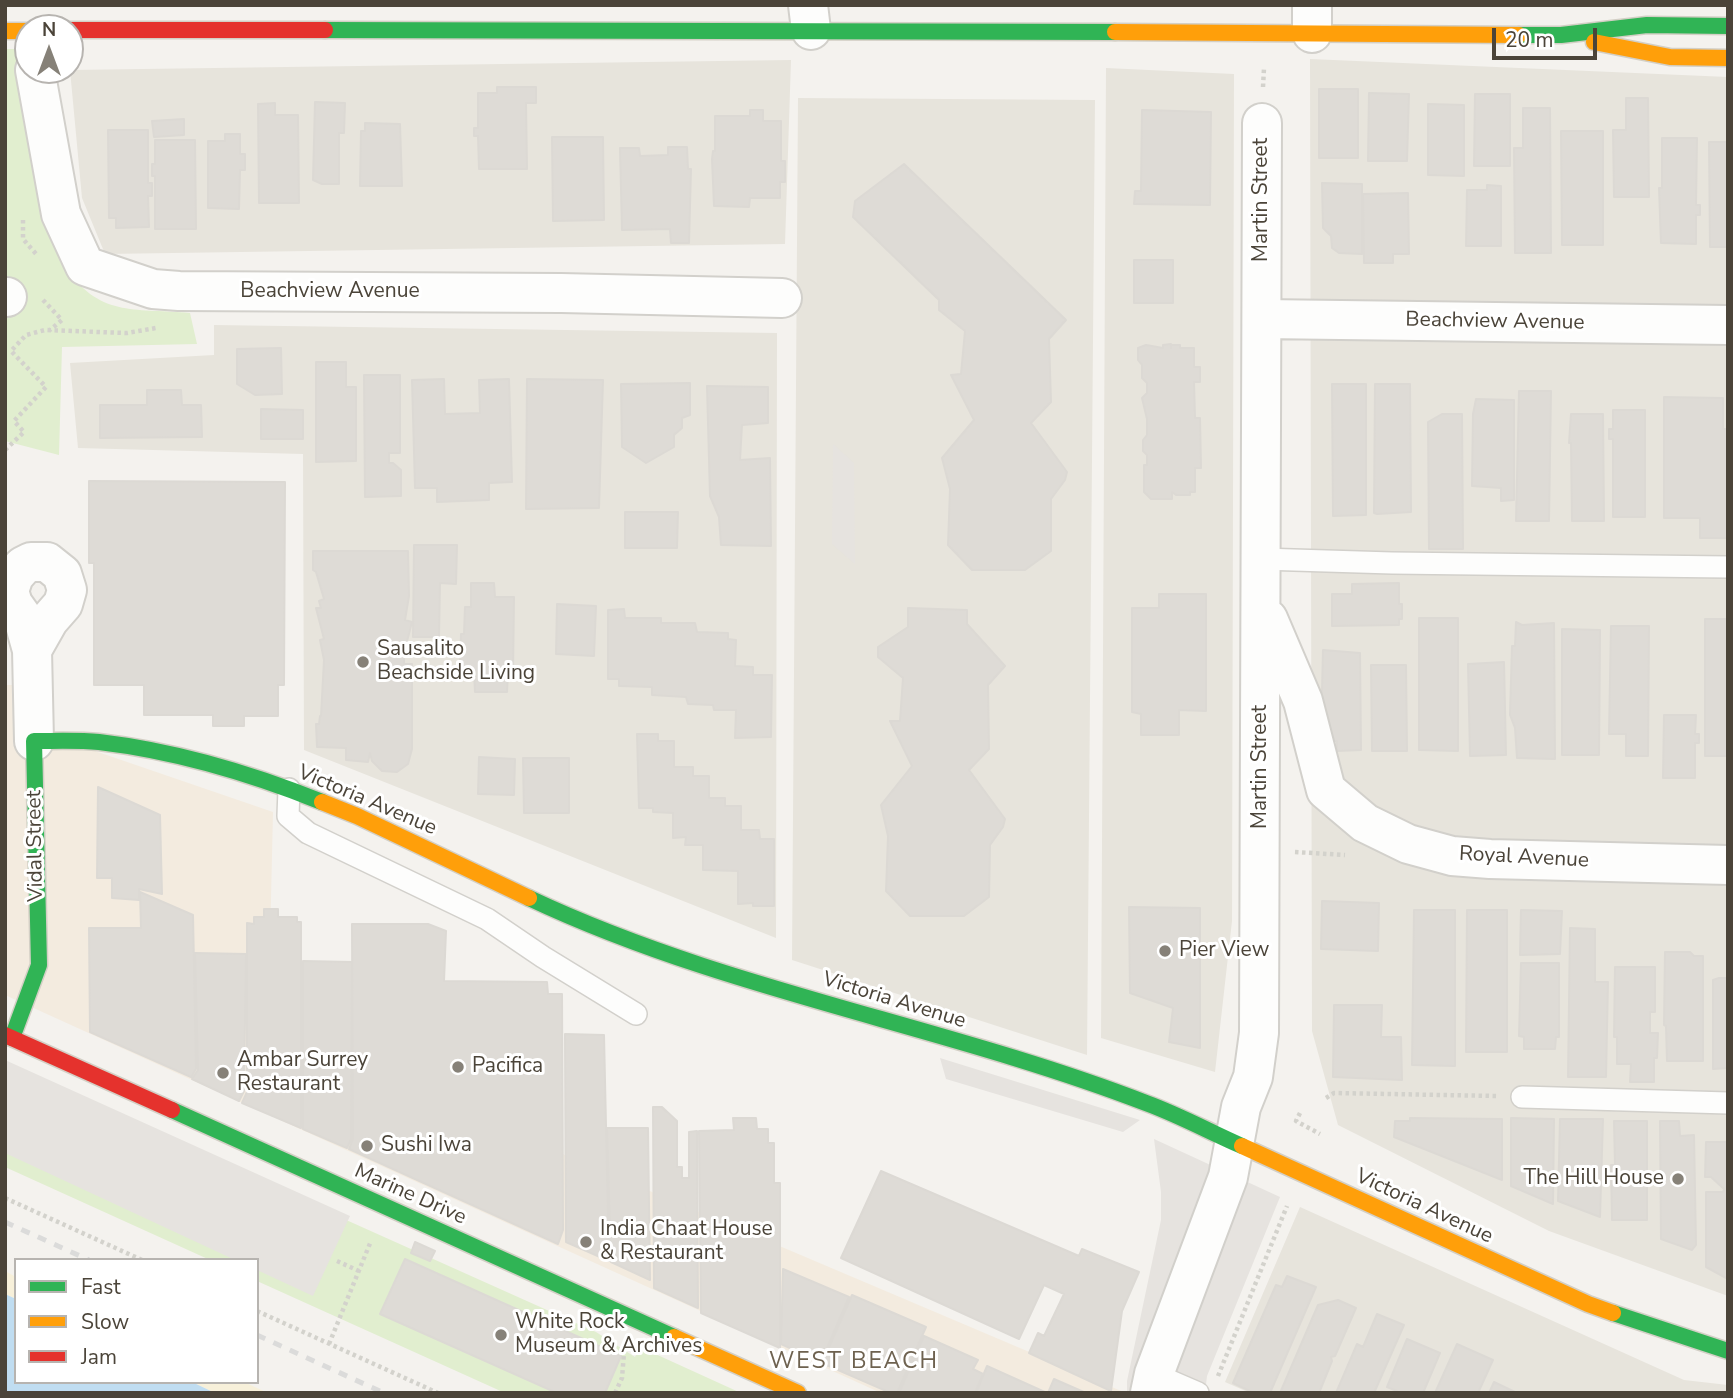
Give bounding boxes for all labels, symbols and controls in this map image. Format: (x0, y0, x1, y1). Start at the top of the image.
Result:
north arrow (14, 14, 84, 84)
scale bar (1495, 14, 1600, 58)
text: N (42, 17, 56, 43)
text: 20 m (1505, 26, 1554, 54)
street label: Martin Street (1249, 138, 1275, 262)
street label: Beachview Avenue (240, 279, 420, 305)
street label: Beachview Avenue (1405, 308, 1585, 336)
place label: Sausalito Beachside Living (377, 637, 535, 687)
marker: Sausalito Beachside Living (355, 654, 371, 670)
street label: Martin Street (1248, 705, 1274, 829)
street label: Victoria Avenue (294, 760, 440, 842)
street label: Vidal Street (22, 790, 50, 902)
street label: Royal Avenue (1458, 842, 1590, 874)
place label: Pier View (1179, 938, 1269, 964)
marker: Pier View (1157, 943, 1173, 959)
street label: Victoria Avenue (819, 967, 969, 1035)
place label: Ambar Surrey Restaurant (237, 1048, 368, 1098)
place label: Pacifica (472, 1054, 543, 1080)
marker: Pacifica (450, 1059, 466, 1075)
marker: Ambar Surrey Restaurant (215, 1065, 231, 1081)
place label: Sushi Iwa (381, 1133, 472, 1159)
marker: Sushi Iwa (359, 1138, 375, 1154)
street label: Marine Drive (350, 1159, 470, 1231)
street label: Victoria Avenue (1351, 1164, 1497, 1250)
place label: The Hill House (1523, 1166, 1664, 1192)
marker: The Hill House (1670, 1171, 1686, 1187)
place label: India Chaat House & Restaurant (600, 1217, 773, 1267)
marker: India Chaat House & Restaurant (578, 1234, 594, 1250)
legend (14, 1258, 259, 1384)
text: Fast (81, 1273, 121, 1301)
text: Slow (81, 1308, 129, 1336)
place label: White Rock Museum & Archives (515, 1310, 702, 1360)
marker: White Rock Museum & Archives (493, 1327, 509, 1343)
text: Jam (81, 1343, 117, 1371)
district label: WEST BEACH (770, 1348, 938, 1376)

